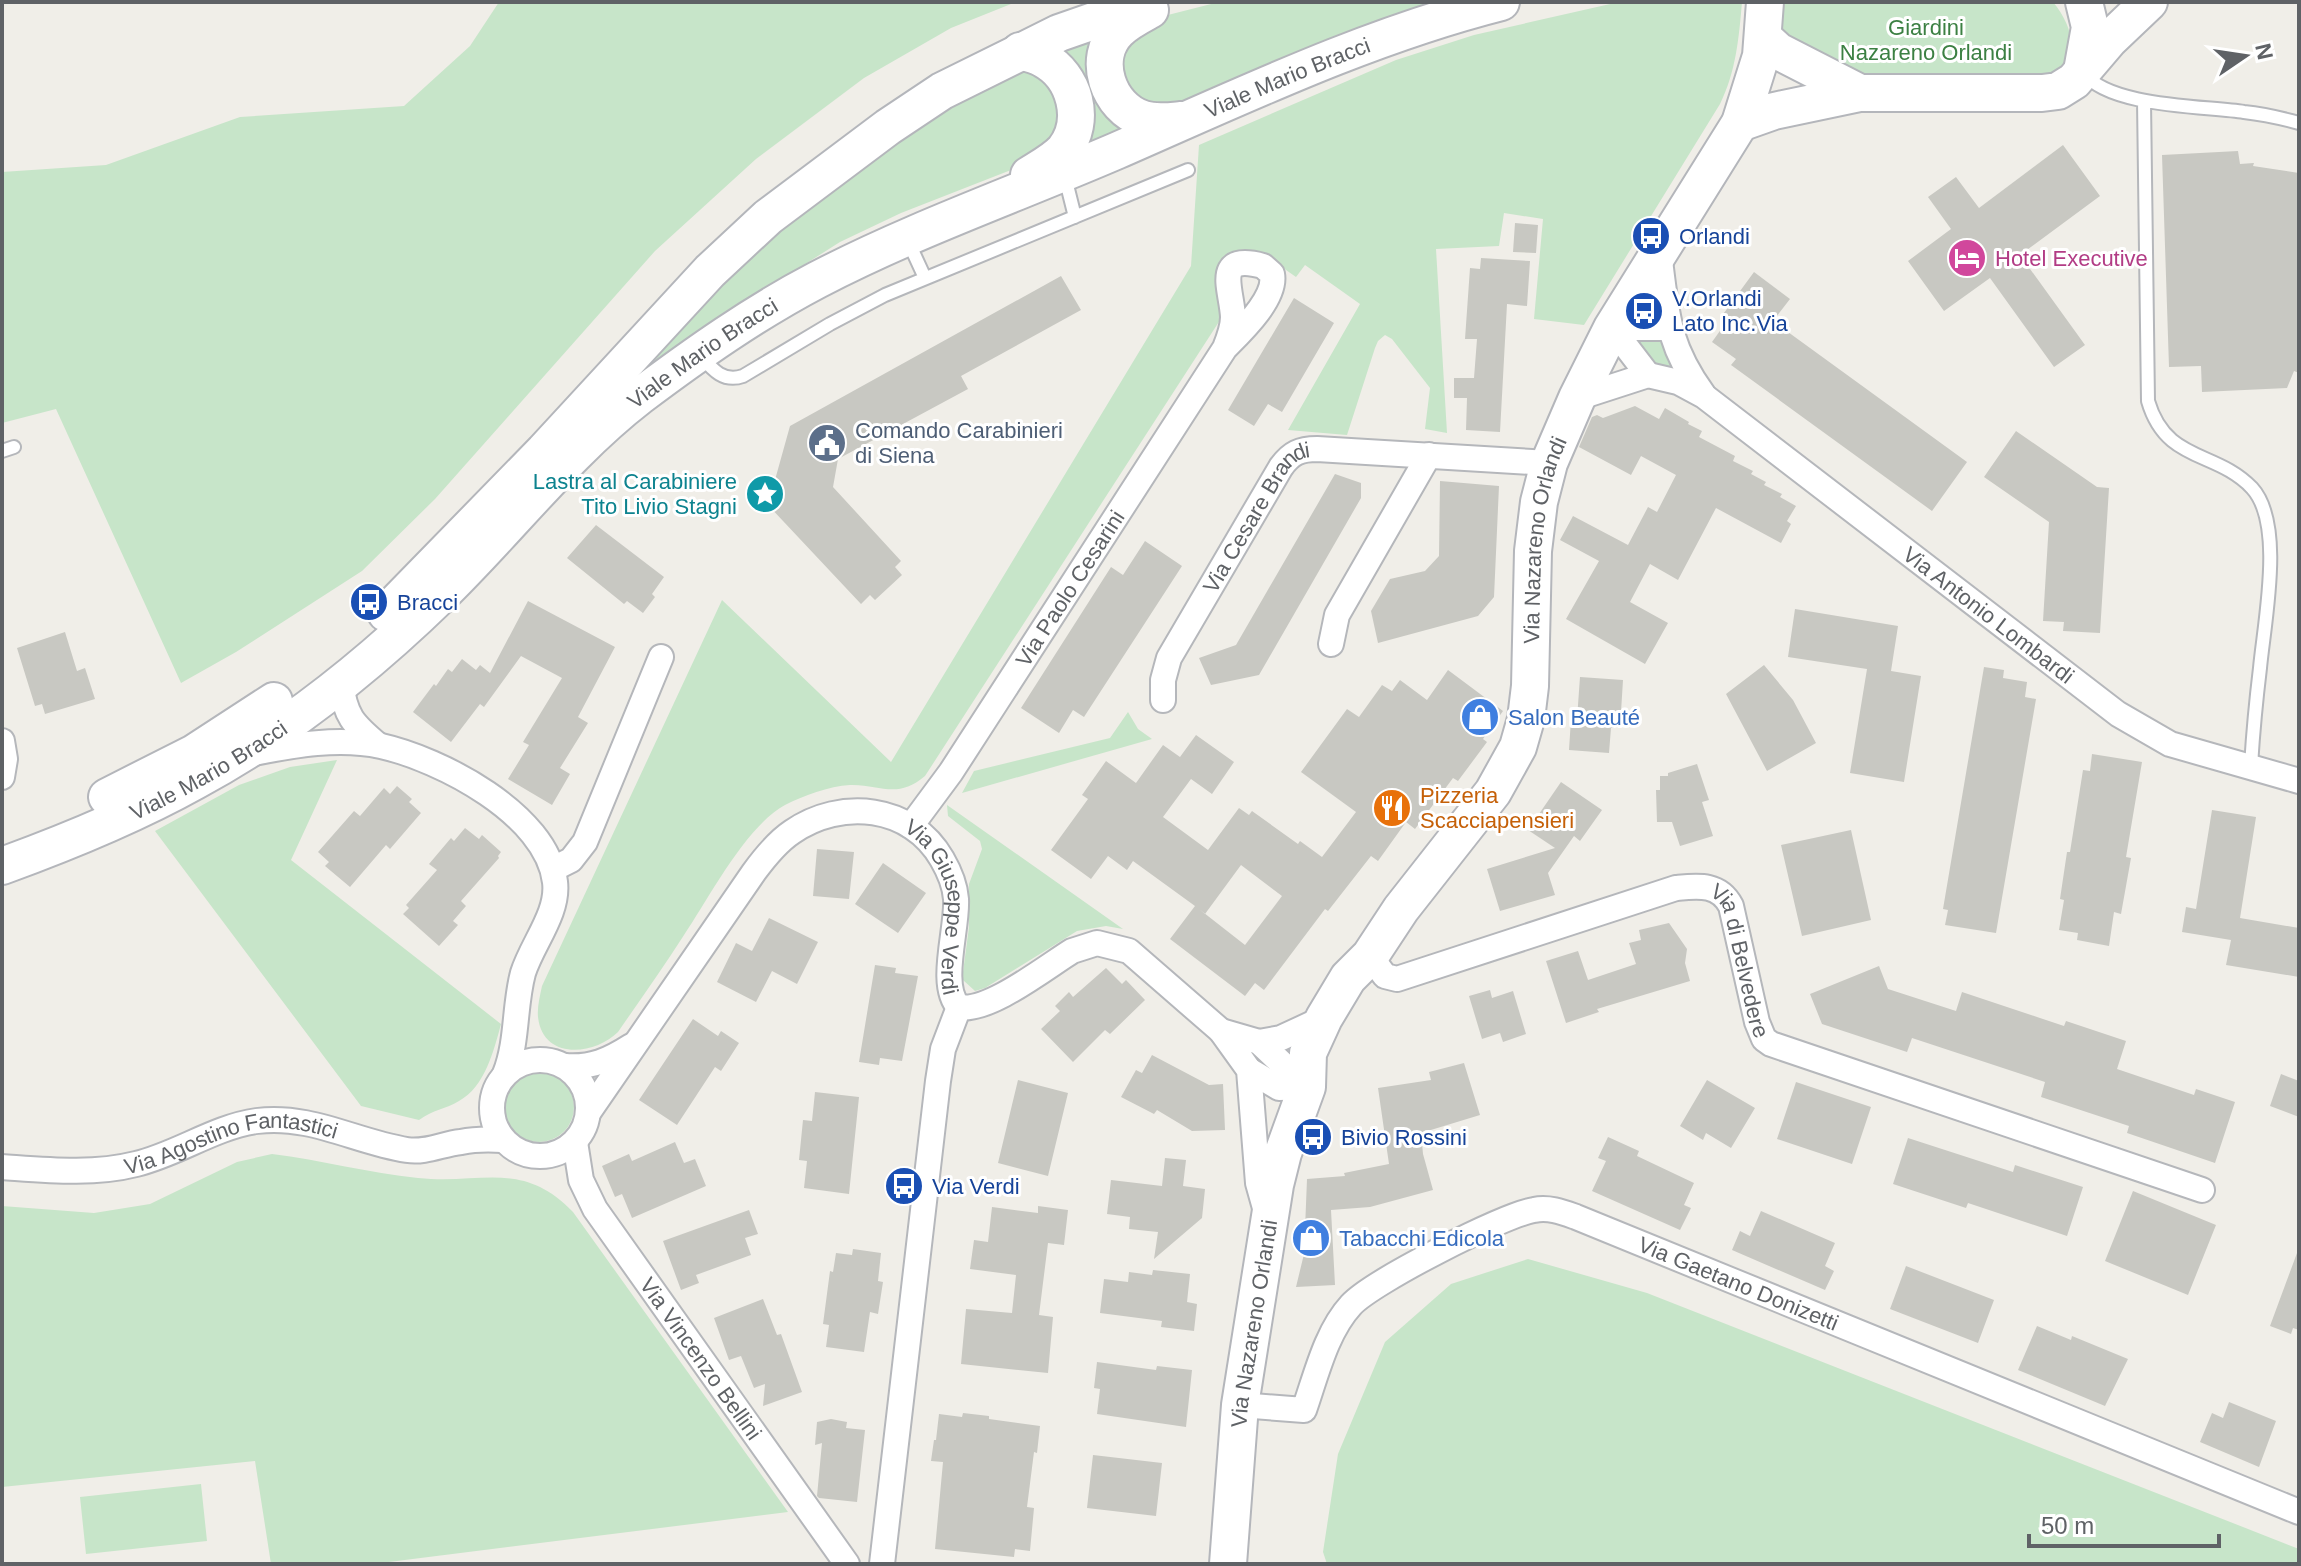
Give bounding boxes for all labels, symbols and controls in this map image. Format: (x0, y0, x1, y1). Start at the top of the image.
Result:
park label: Giardini Nazareno Orlandi (1840, 15, 2012, 65)
north arrow (2205, 16, 2285, 96)
street label: Viale Mario Bracci (1200, 32, 1373, 123)
text: N (2250, 41, 2278, 62)
bus stop icon: Orlandi (1630, 215, 1672, 257)
place label: Orlandi (1679, 224, 1750, 249)
hotel icon: Hotel Executive (1946, 237, 1988, 279)
place label: Hotel Executive (1995, 246, 2148, 271)
place label: V.Orlandi Lato Inc.Via (1672, 286, 1789, 336)
bus stop icon: V.Orlandi Lato Inc.Via (1623, 290, 1665, 332)
street label: Viale Mario Bracci (622, 292, 782, 414)
place label: Comando Carabinieri di Siena (855, 418, 1063, 468)
public building icon: Comando Carabinieri di Siena (806, 422, 848, 464)
street label: Via Nazareno Orlandi (1518, 433, 1571, 644)
street label: Via Cesare Brandi (1198, 437, 1311, 597)
place label: Lastra al Carabiniere Tito Livio Stagni (533, 469, 737, 519)
place icon: Lastra al Carabiniere Tito Livio Stagni (744, 473, 786, 515)
street label: Via Paolo Cesarini (1010, 506, 1129, 671)
street label: Via Antonio Lombardi (1898, 541, 2079, 688)
bus stop icon: Bracci (348, 581, 390, 623)
place label: Bracci (397, 590, 458, 615)
shop icon: Salon Beauté (1459, 696, 1501, 738)
place label: Salon Beauté (1508, 705, 1640, 730)
street label: Viale Mario Bracci (126, 715, 292, 825)
place label: Pizzeria Scacciapensieri (1420, 783, 1574, 833)
restaurant icon: Pizzeria Scacciapensieri (1371, 787, 1413, 829)
street label: Via Giuseppe Verdi (901, 814, 969, 997)
street label: Via di Belvedere (1706, 878, 1775, 1041)
street label: Via Agostino Fantastici (122, 1107, 341, 1179)
bus stop icon: Bivio Rossini (1292, 1116, 1334, 1158)
place label: Bivio Rossini (1341, 1125, 1467, 1150)
bus stop icon: Via Verdi (883, 1165, 925, 1207)
place label: Via Verdi (932, 1174, 1020, 1199)
shop icon: Tabacchi Edicola (1290, 1217, 1332, 1259)
street label: Via Nazareno Orlandi (1226, 1218, 1282, 1428)
place label: Tabacchi Edicola (1339, 1226, 1505, 1251)
street label: Via Gaetano Donizetti (1635, 1231, 1842, 1335)
street label: Via Vincenzo Bellini (635, 1273, 767, 1444)
scale bar (2029, 1498, 2219, 1548)
text: 50 m (2041, 1512, 2094, 1539)

